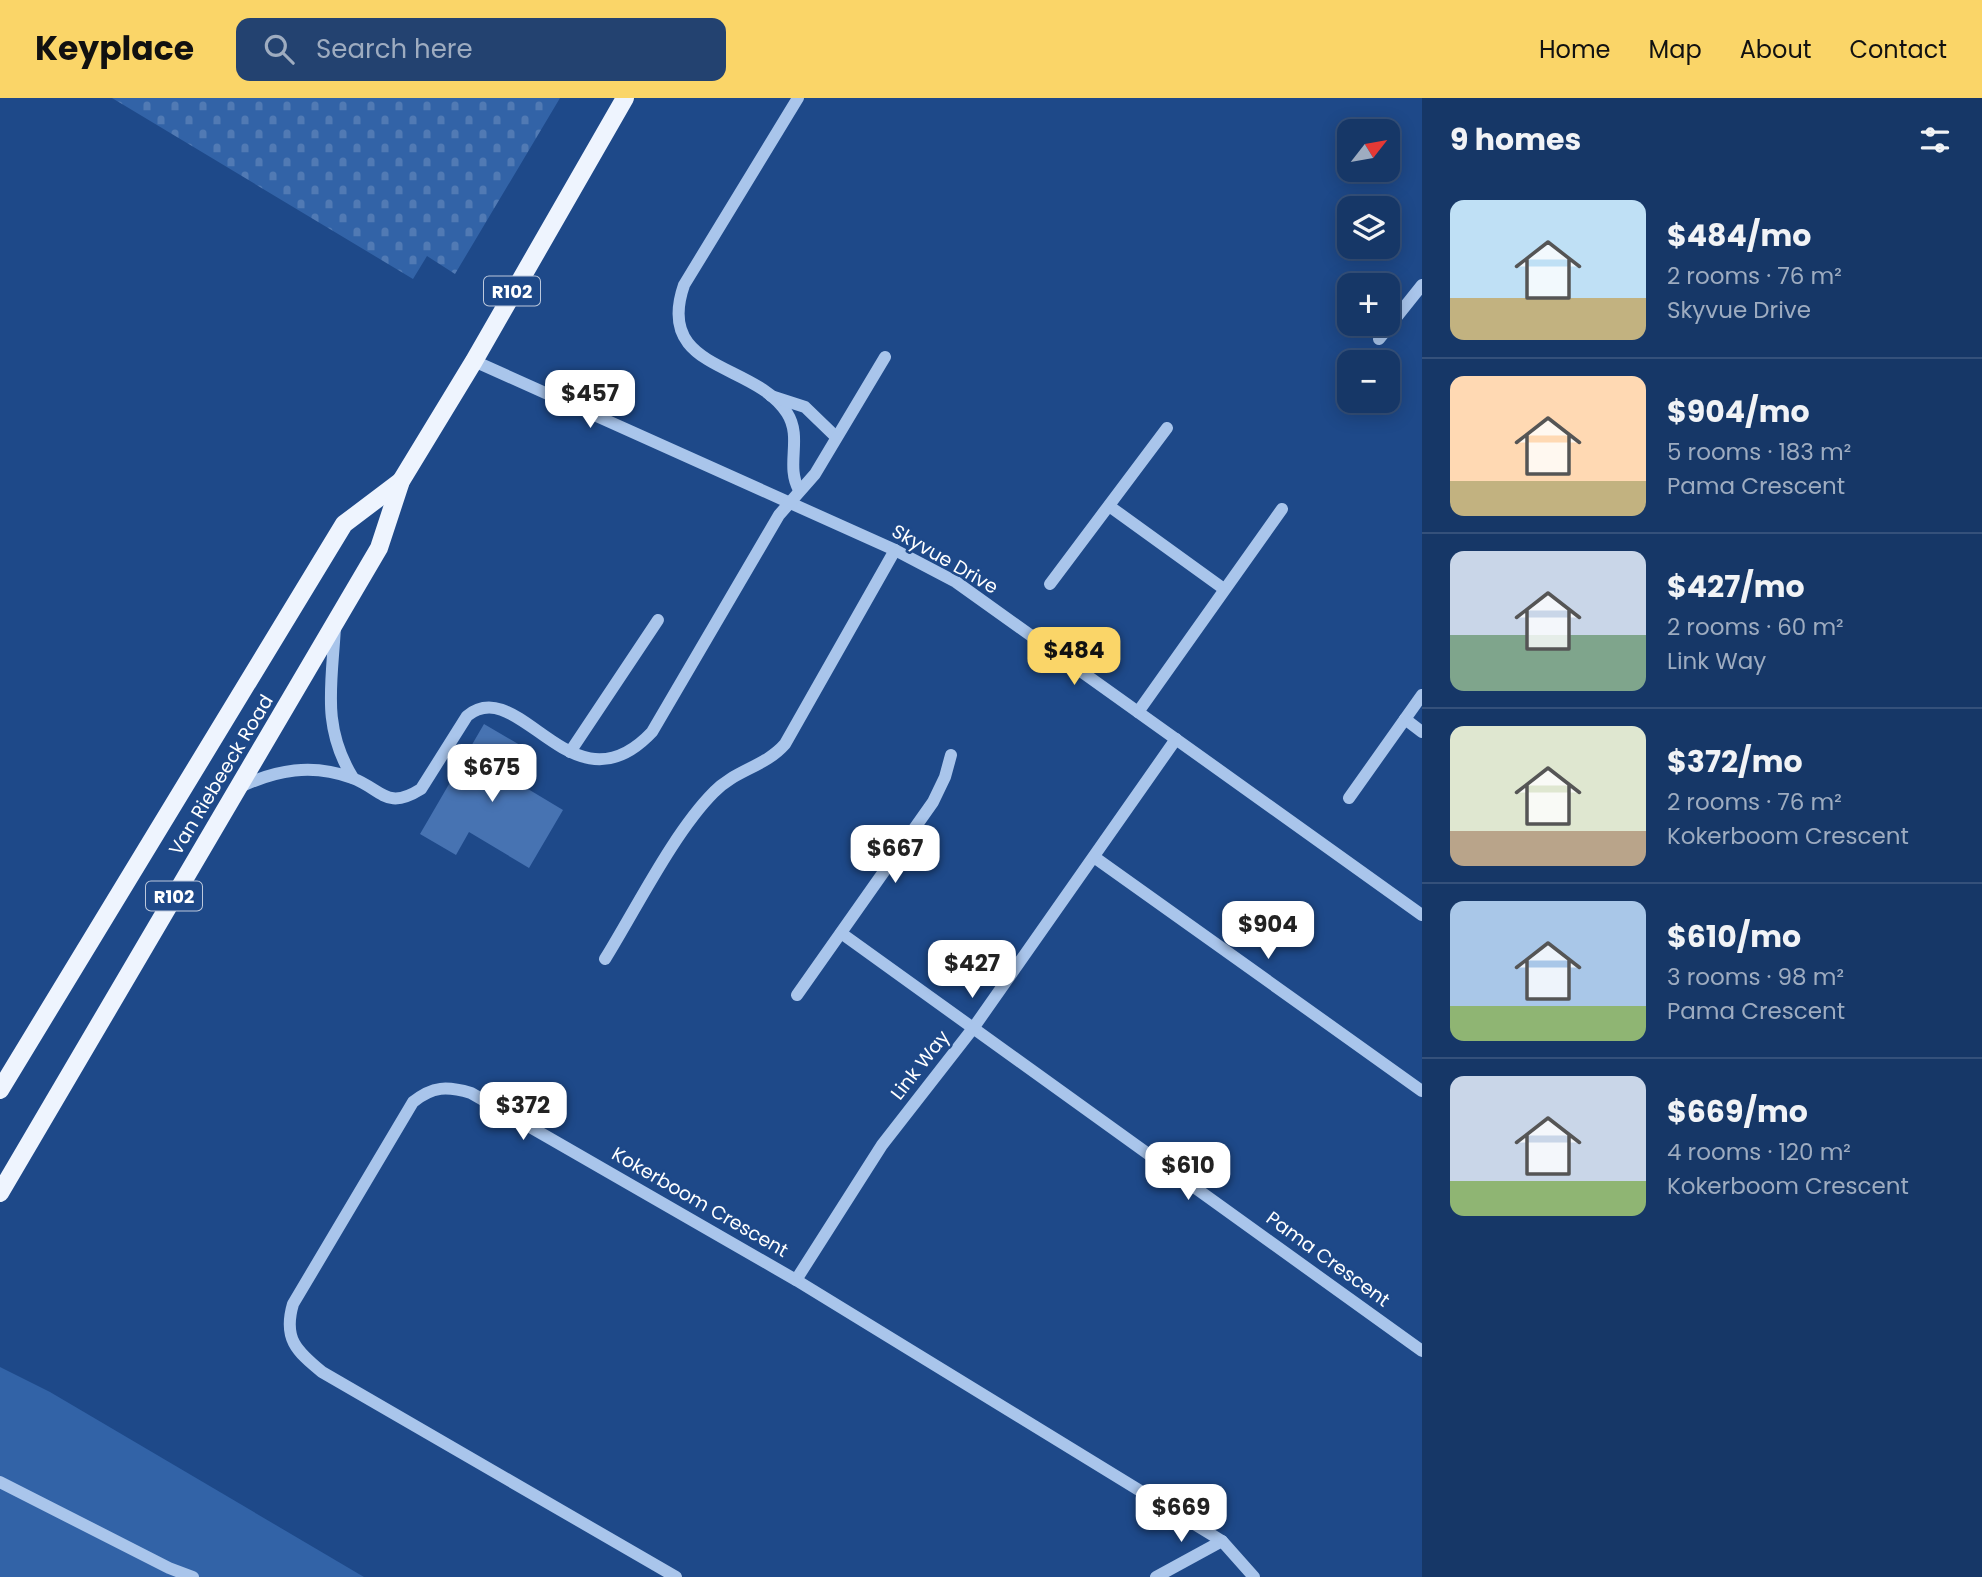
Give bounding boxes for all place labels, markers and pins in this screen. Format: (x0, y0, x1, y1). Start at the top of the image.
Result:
pin: $457 (549, 370, 631, 430)
pin: $484 (1033, 628, 1115, 687)
pin: $675 (451, 744, 533, 804)
pin: $667 (854, 826, 936, 885)
pin: $904 (1227, 902, 1309, 961)
pin: $427 (931, 940, 1013, 1000)
pin: $372 (482, 1082, 564, 1142)
pin: $610 (1147, 1142, 1229, 1202)
pin: $669 (1140, 1484, 1222, 1544)

